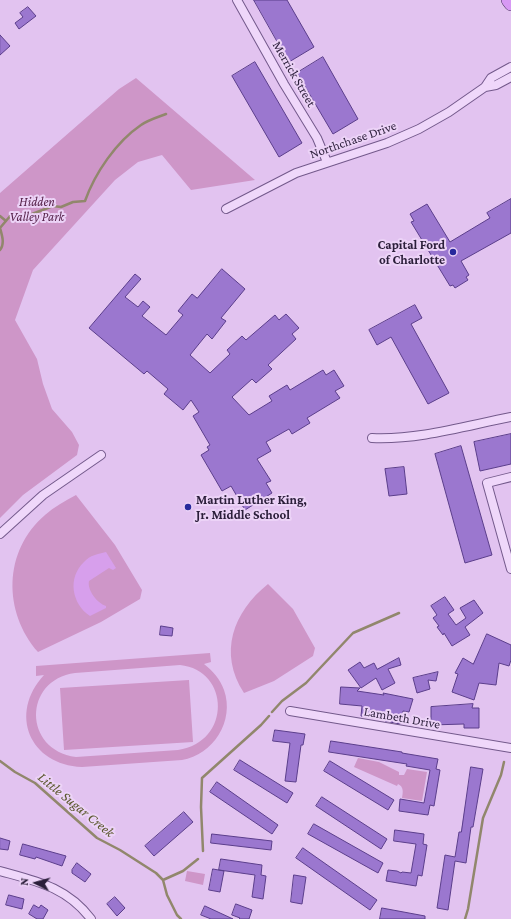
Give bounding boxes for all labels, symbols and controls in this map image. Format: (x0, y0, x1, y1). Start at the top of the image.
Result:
street label: Merrick Street (269, 38, 319, 110)
street label: Northchase Drive (308, 118, 398, 162)
park label: Hidden Valley Park (10, 194, 64, 225)
place label: Capital Ford of Charlotte (378, 237, 445, 268)
marker: Capital Ford of Charlotte (448, 247, 458, 257)
place label: Martin Luther King, Jr. Middle School (196, 492, 307, 523)
marker: Martin Luther King, Jr. Middle School (183, 502, 193, 512)
street label: Lambeth Drive (363, 704, 441, 732)
water label: Little Sugar Creek (34, 769, 118, 841)
north arrow (16, 863, 56, 903)
text: N (18, 877, 30, 886)

